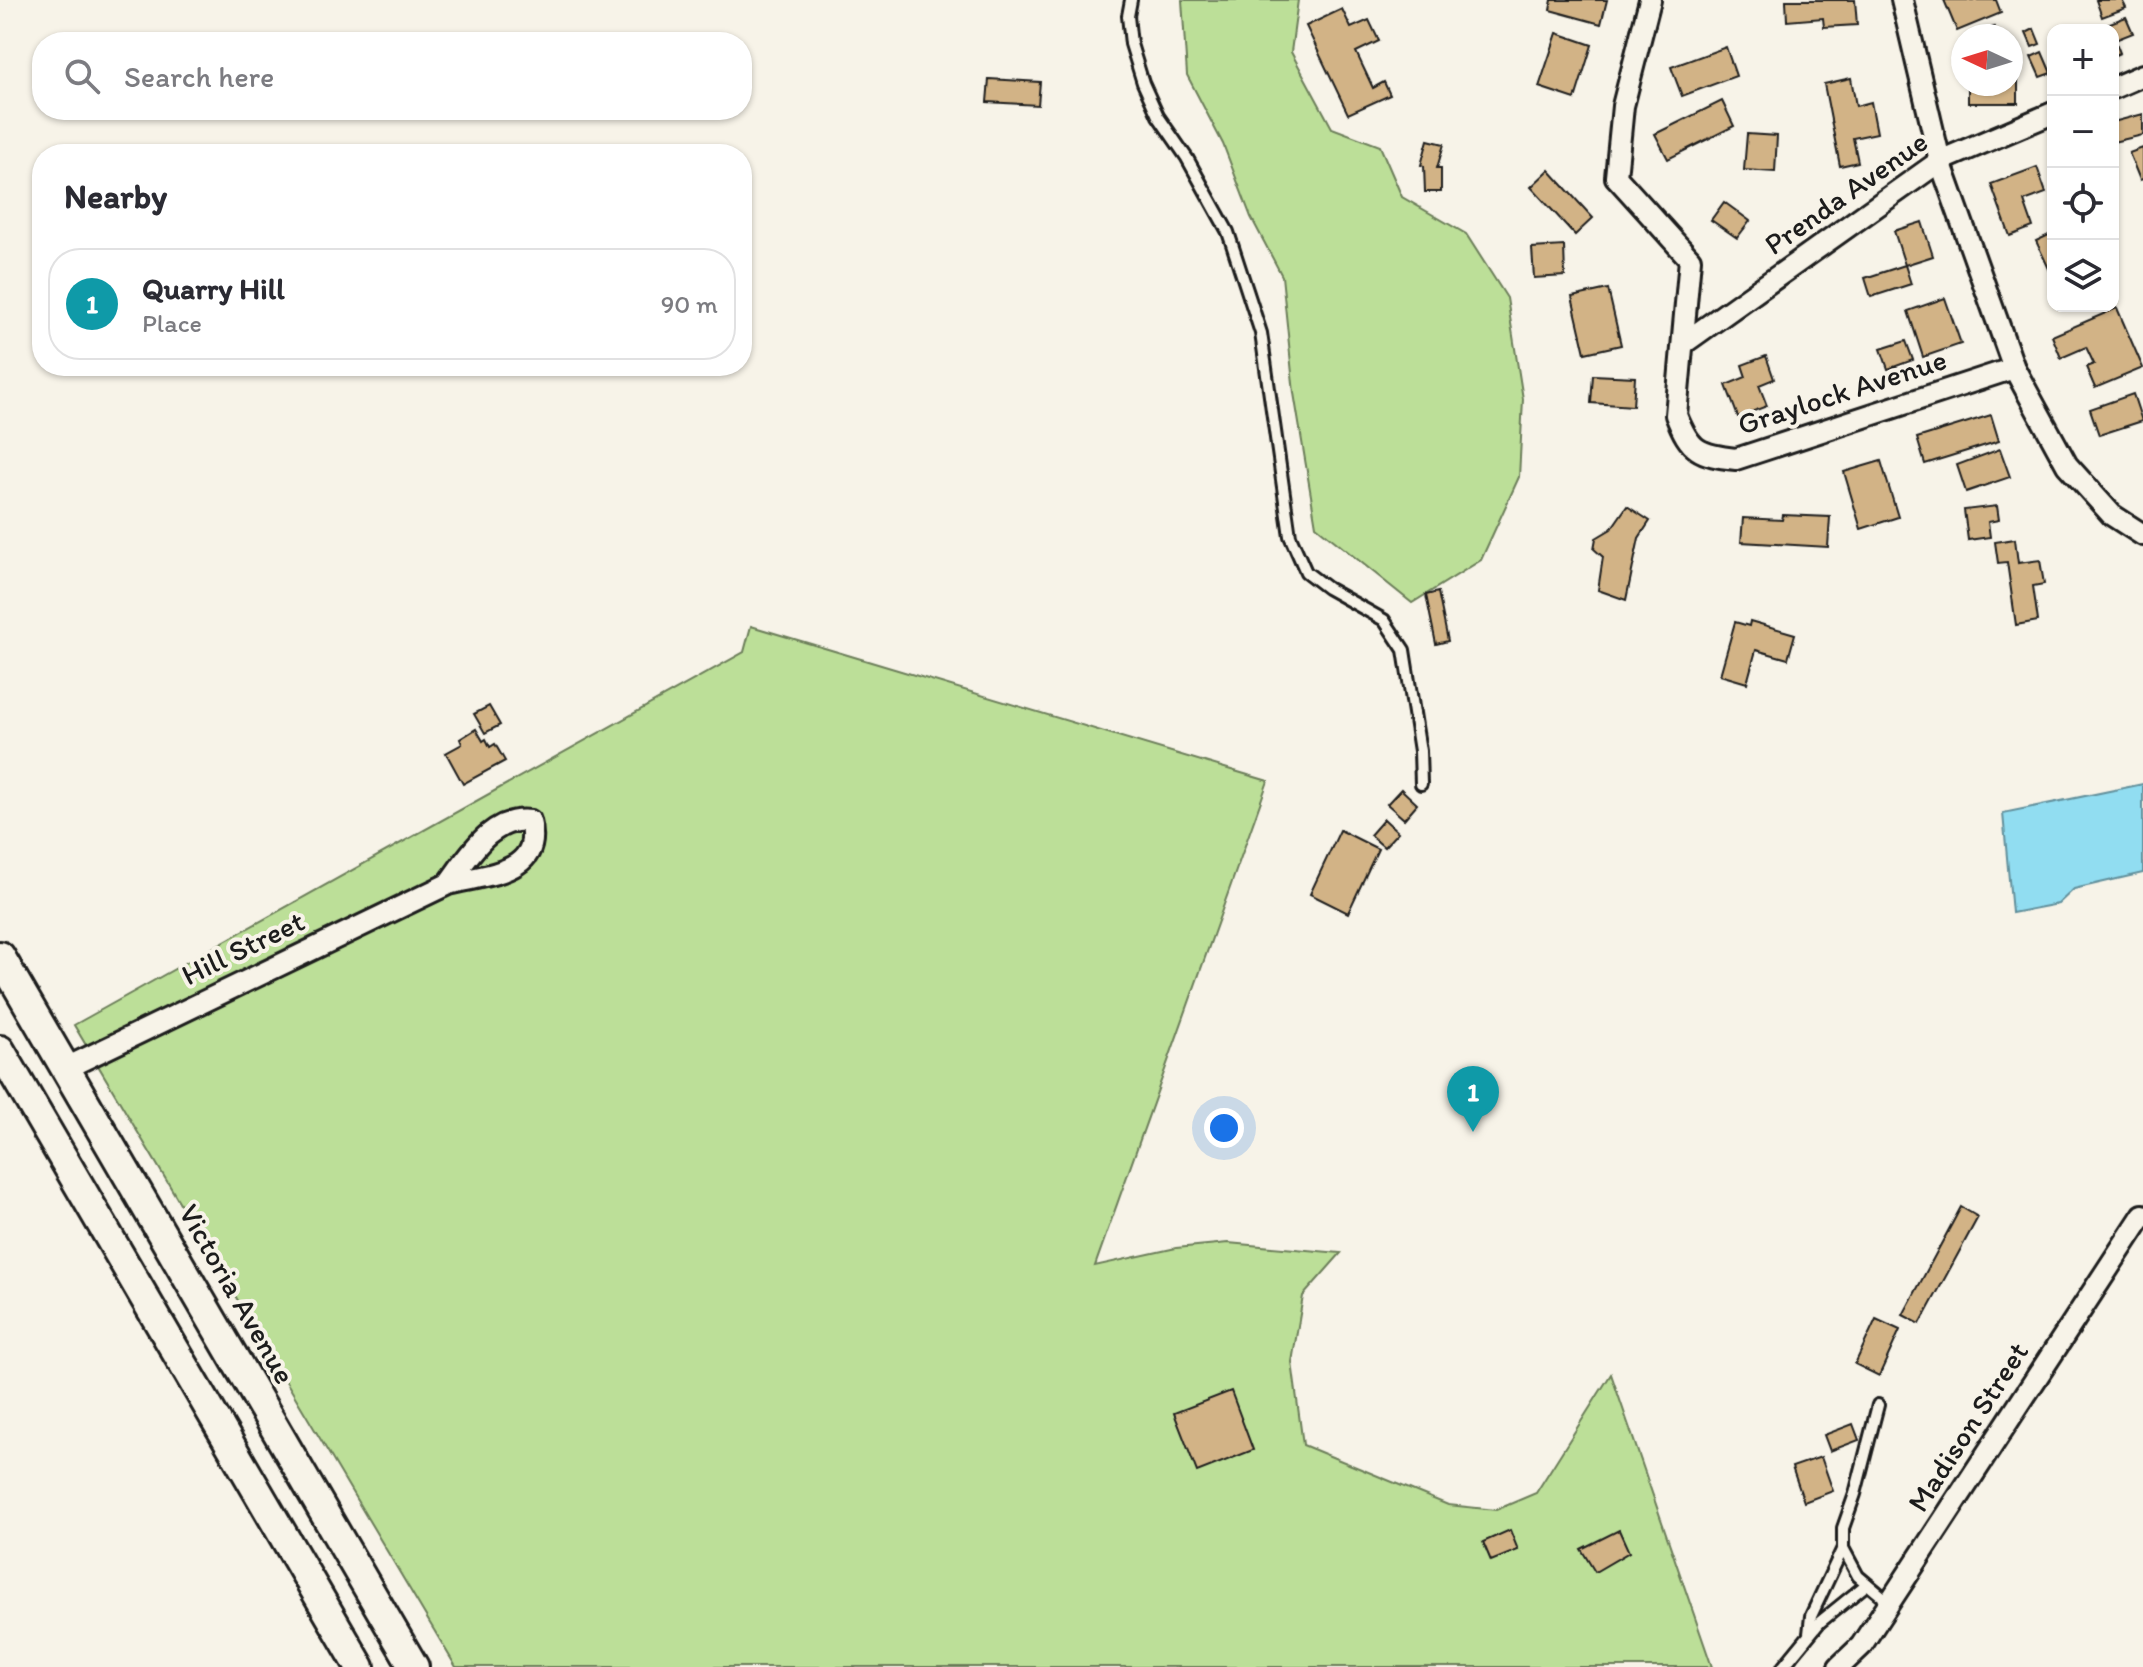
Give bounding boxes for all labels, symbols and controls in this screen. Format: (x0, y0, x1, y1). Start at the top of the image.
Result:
north arrow (1951, 24, 2023, 96)
map controls (2047, 24, 2119, 312)
button: + (2047, 24, 2119, 96)
search box (32, 32, 752, 120)
icon: search (60, 54, 104, 98)
text: Search here (124, 58, 274, 95)
button: − (2047, 96, 2119, 168)
street label: Prenda Avenue (1757, 123, 1935, 263)
button: locate (2047, 168, 2119, 240)
text: Nearby (64, 176, 167, 217)
button: layers (2047, 240, 2119, 312)
text: Quarry Hill (142, 270, 285, 307)
text: 1 (86, 288, 98, 320)
text: 90 m (661, 288, 718, 320)
text: Place (142, 307, 202, 339)
street label: Graylock Avenue (1733, 340, 1951, 443)
street label: Hill Street (175, 902, 310, 993)
pin: 1 (1447, 1066, 1499, 1132)
your location (1204, 1108, 1244, 1148)
street label: Victoria Avenue (171, 1197, 304, 1390)
street label: Madison Street (1899, 1335, 2036, 1519)

